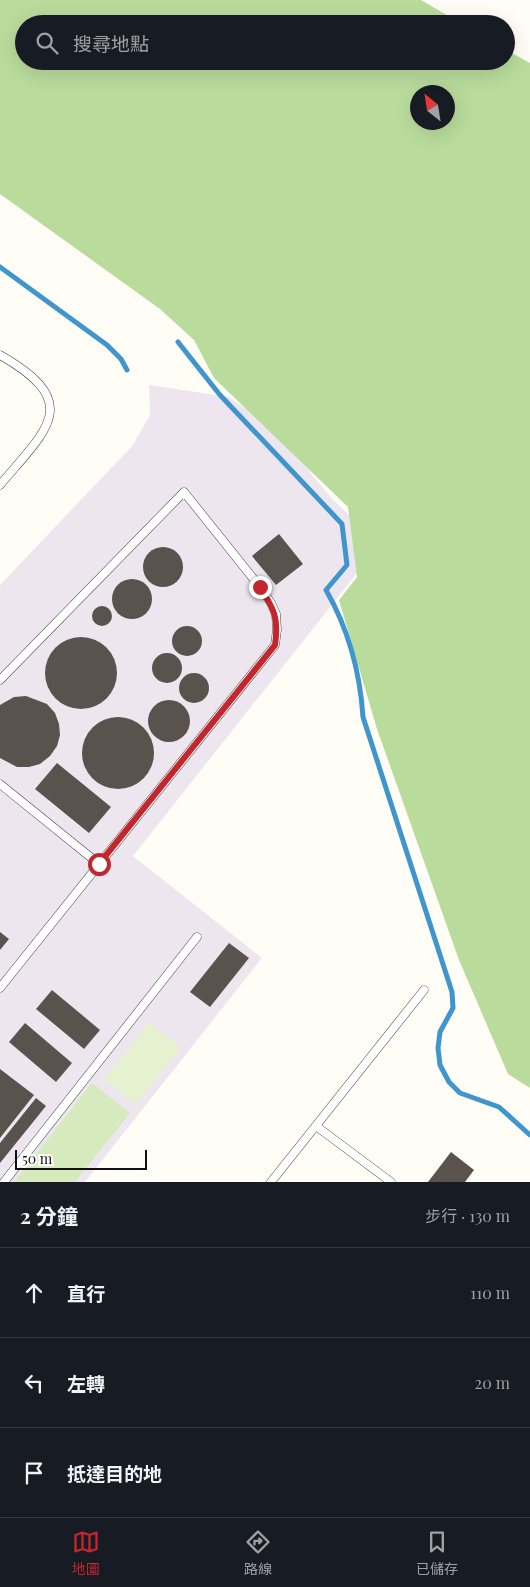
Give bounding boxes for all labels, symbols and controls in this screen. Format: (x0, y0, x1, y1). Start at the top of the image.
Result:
search box (15, 15, 515, 70)
icon: search (33, 29, 61, 57)
text: 搜尋地點 (73, 30, 149, 56)
north arrow (410, 85, 455, 130)
route end (249, 576, 272, 599)
route start (88, 853, 111, 876)
scale bar (15, 1147, 148, 1170)
text: 50 m (22, 1149, 52, 1168)
text: 2 分鐘 (20, 1201, 78, 1229)
text: 步行 · 130 m (425, 1205, 510, 1226)
icon: ahead (20, 1279, 48, 1307)
text: 直行 (67, 1280, 105, 1306)
text: 110 m (470, 1282, 510, 1303)
icon: left (20, 1369, 48, 1397)
text: 左轉 (67, 1370, 105, 1396)
text: 20 m (475, 1372, 510, 1393)
icon: arrive (20, 1459, 48, 1487)
text: 抵達目的地 (67, 1460, 162, 1486)
tab: 地圖 (72, 1528, 100, 1578)
tab: 路線 (244, 1528, 272, 1578)
tab: 已儲存 (416, 1528, 458, 1578)

